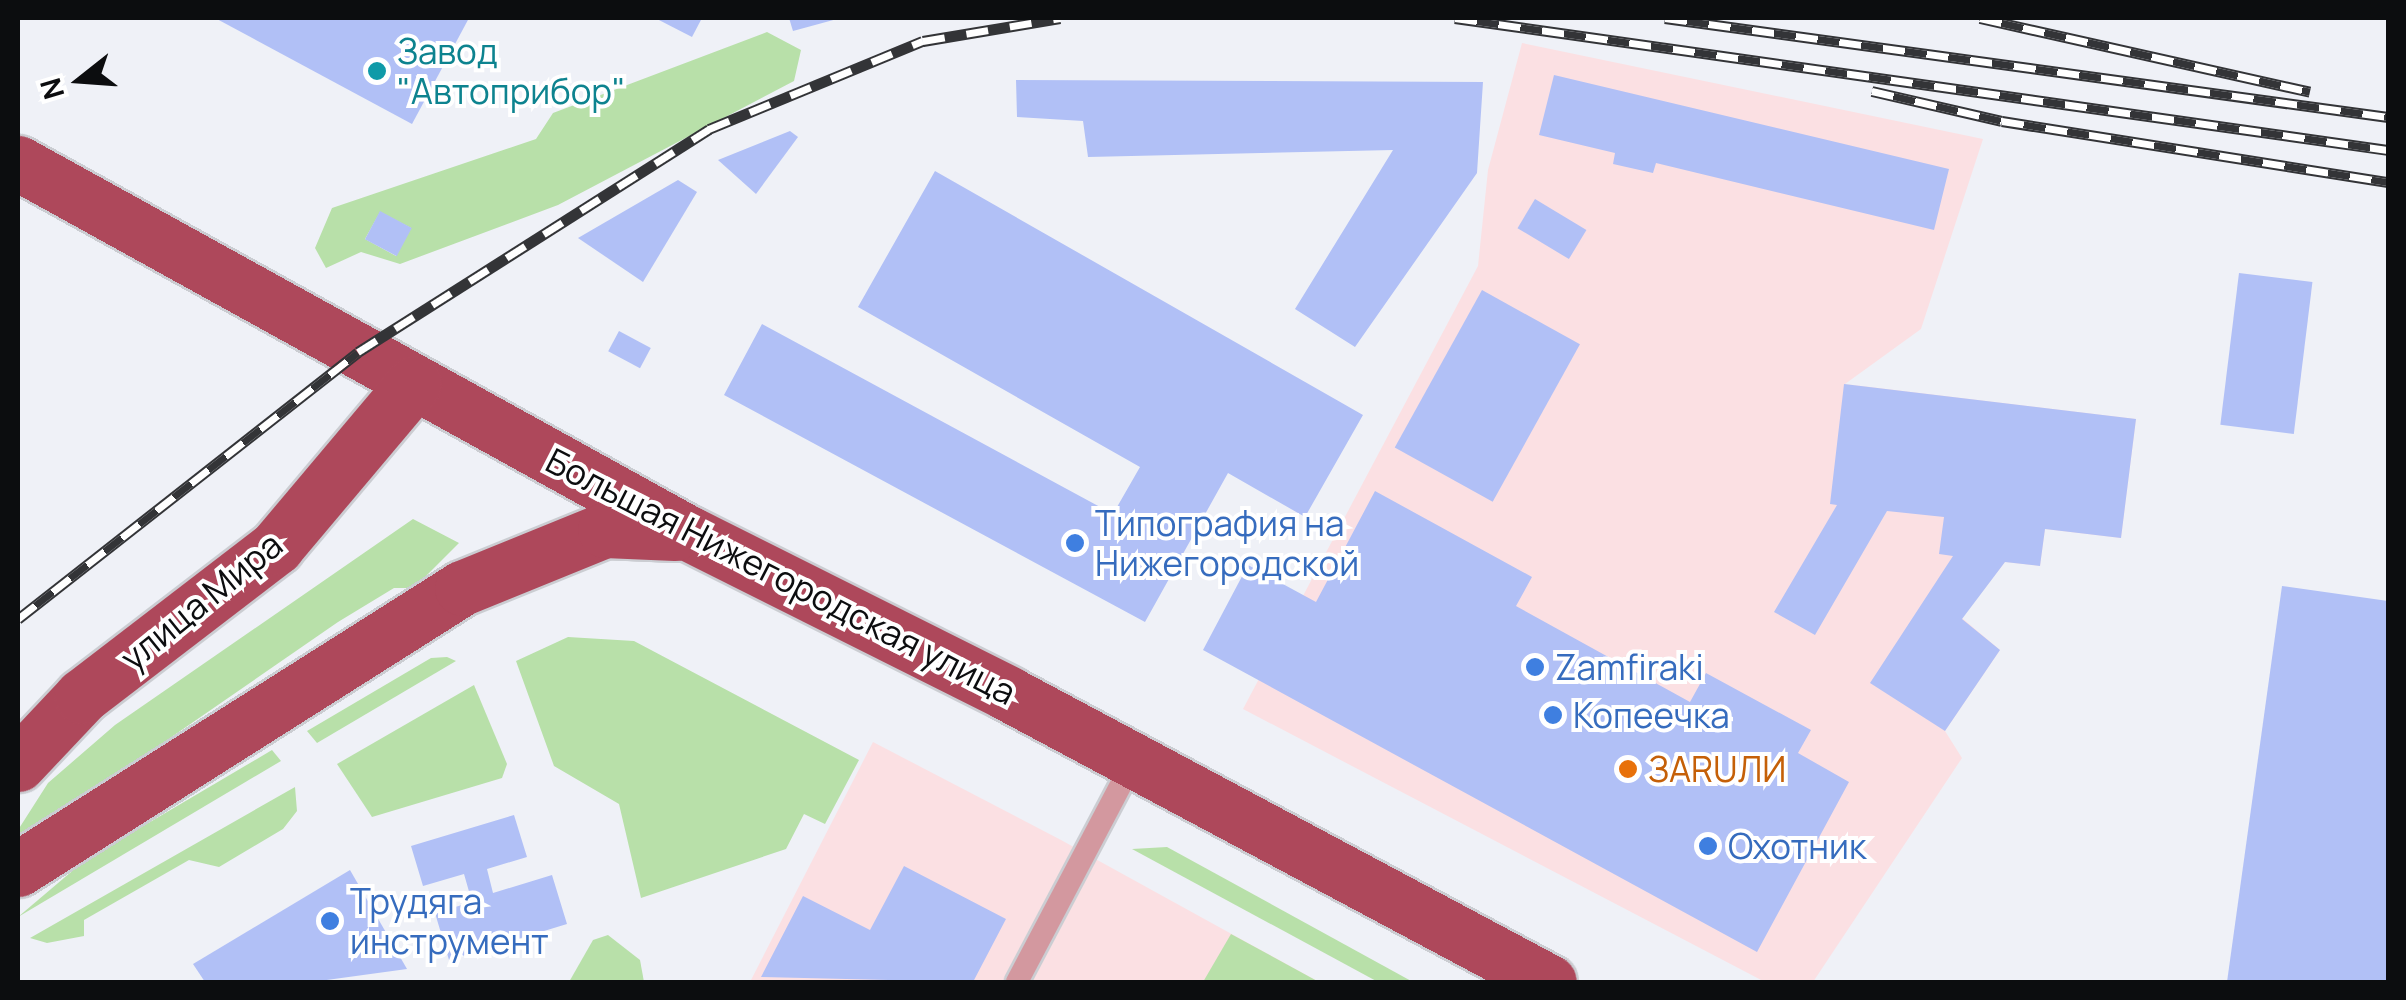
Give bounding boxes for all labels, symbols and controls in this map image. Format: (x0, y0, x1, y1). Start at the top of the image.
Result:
north arrow (30, 30, 130, 130)
place label: Завод "Автоприбор" (397, 30, 626, 112)
marker: Завод "Автоприбор" (366, 60, 388, 82)
text: N (30, 74, 72, 104)
street label: Большая Нижегородская улица (539, 439, 1023, 713)
place label: Типография на Нижегородской (1095, 502, 1359, 584)
street label: улица Мира (112, 523, 290, 679)
marker: Типография на Нижегородской (1064, 532, 1086, 554)
place label: Zamfiraki (1555, 646, 1704, 688)
marker: Zamfiraki (1524, 656, 1546, 678)
place label: Копеечка (1573, 694, 1730, 736)
marker: Копеечка (1542, 704, 1564, 726)
place label: ЗАRUЛИ (1648, 748, 1786, 790)
marker: ЗАRUЛИ (1617, 758, 1639, 780)
place label: Охотник (1728, 825, 1866, 867)
marker: Охотник (1697, 835, 1719, 857)
place label: Трудяга инструмент (350, 880, 549, 962)
marker: Трудяга инструмент (319, 910, 341, 932)

